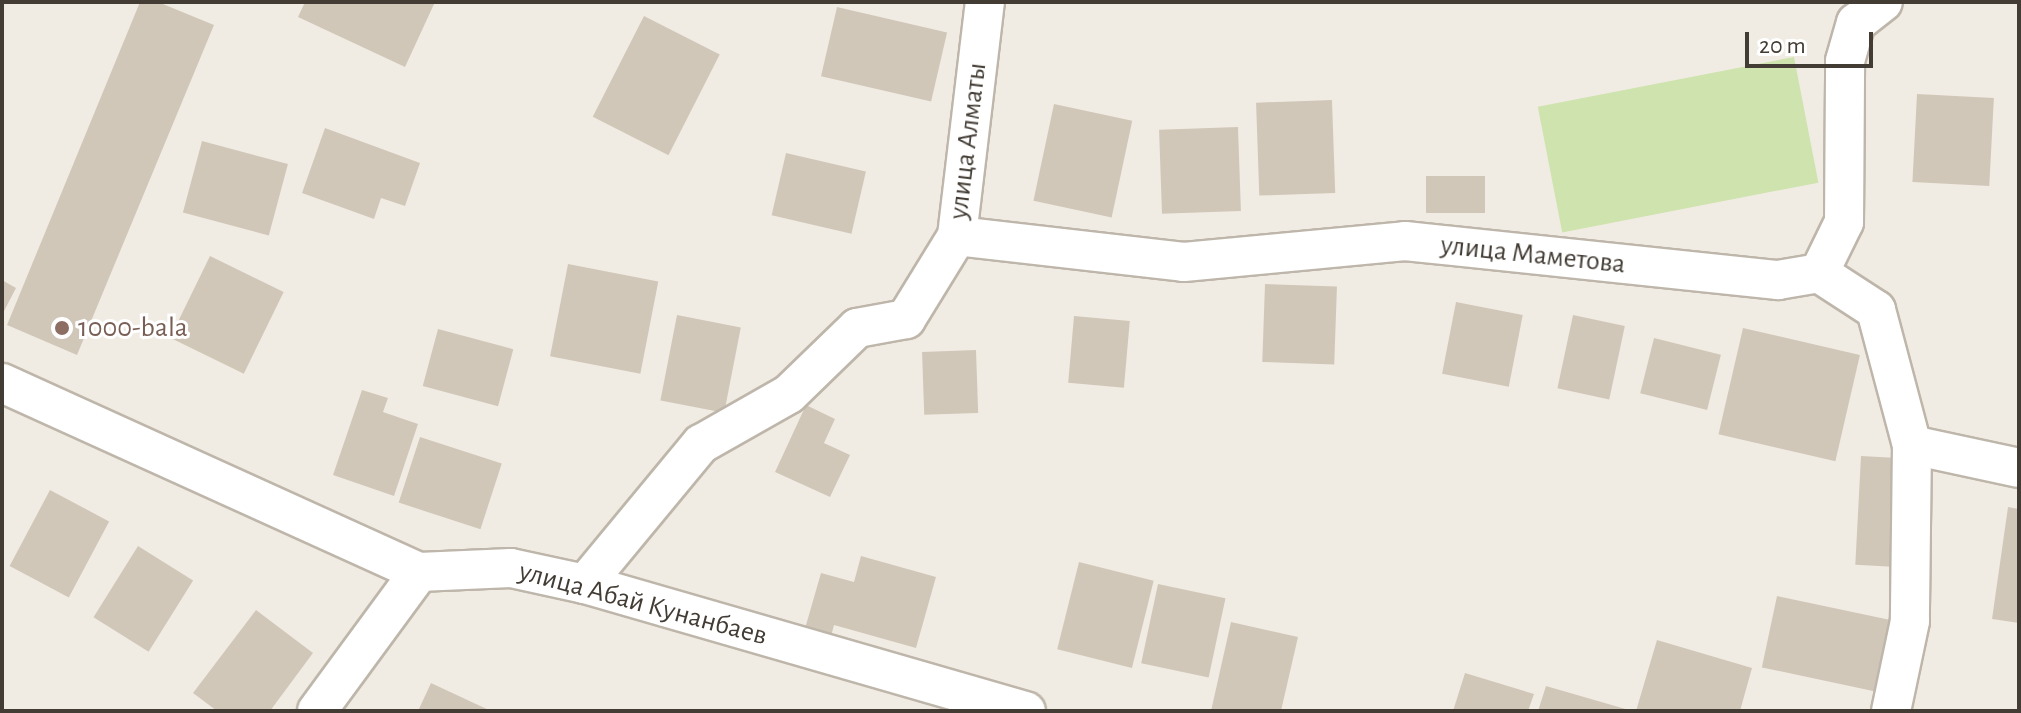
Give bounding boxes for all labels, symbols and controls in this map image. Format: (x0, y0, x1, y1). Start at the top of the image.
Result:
scale bar (1749, 16, 1877, 66)
text: 20 m (1759, 34, 1806, 58)
street label: улица Алматы (942, 61, 994, 221)
street label: улица Маметова (1439, 229, 1627, 281)
place label: 1000-bala (78, 311, 188, 345)
marker: 1000-bala (53, 319, 71, 337)
street label: улица Абай Кунанбаев (515, 555, 771, 653)

